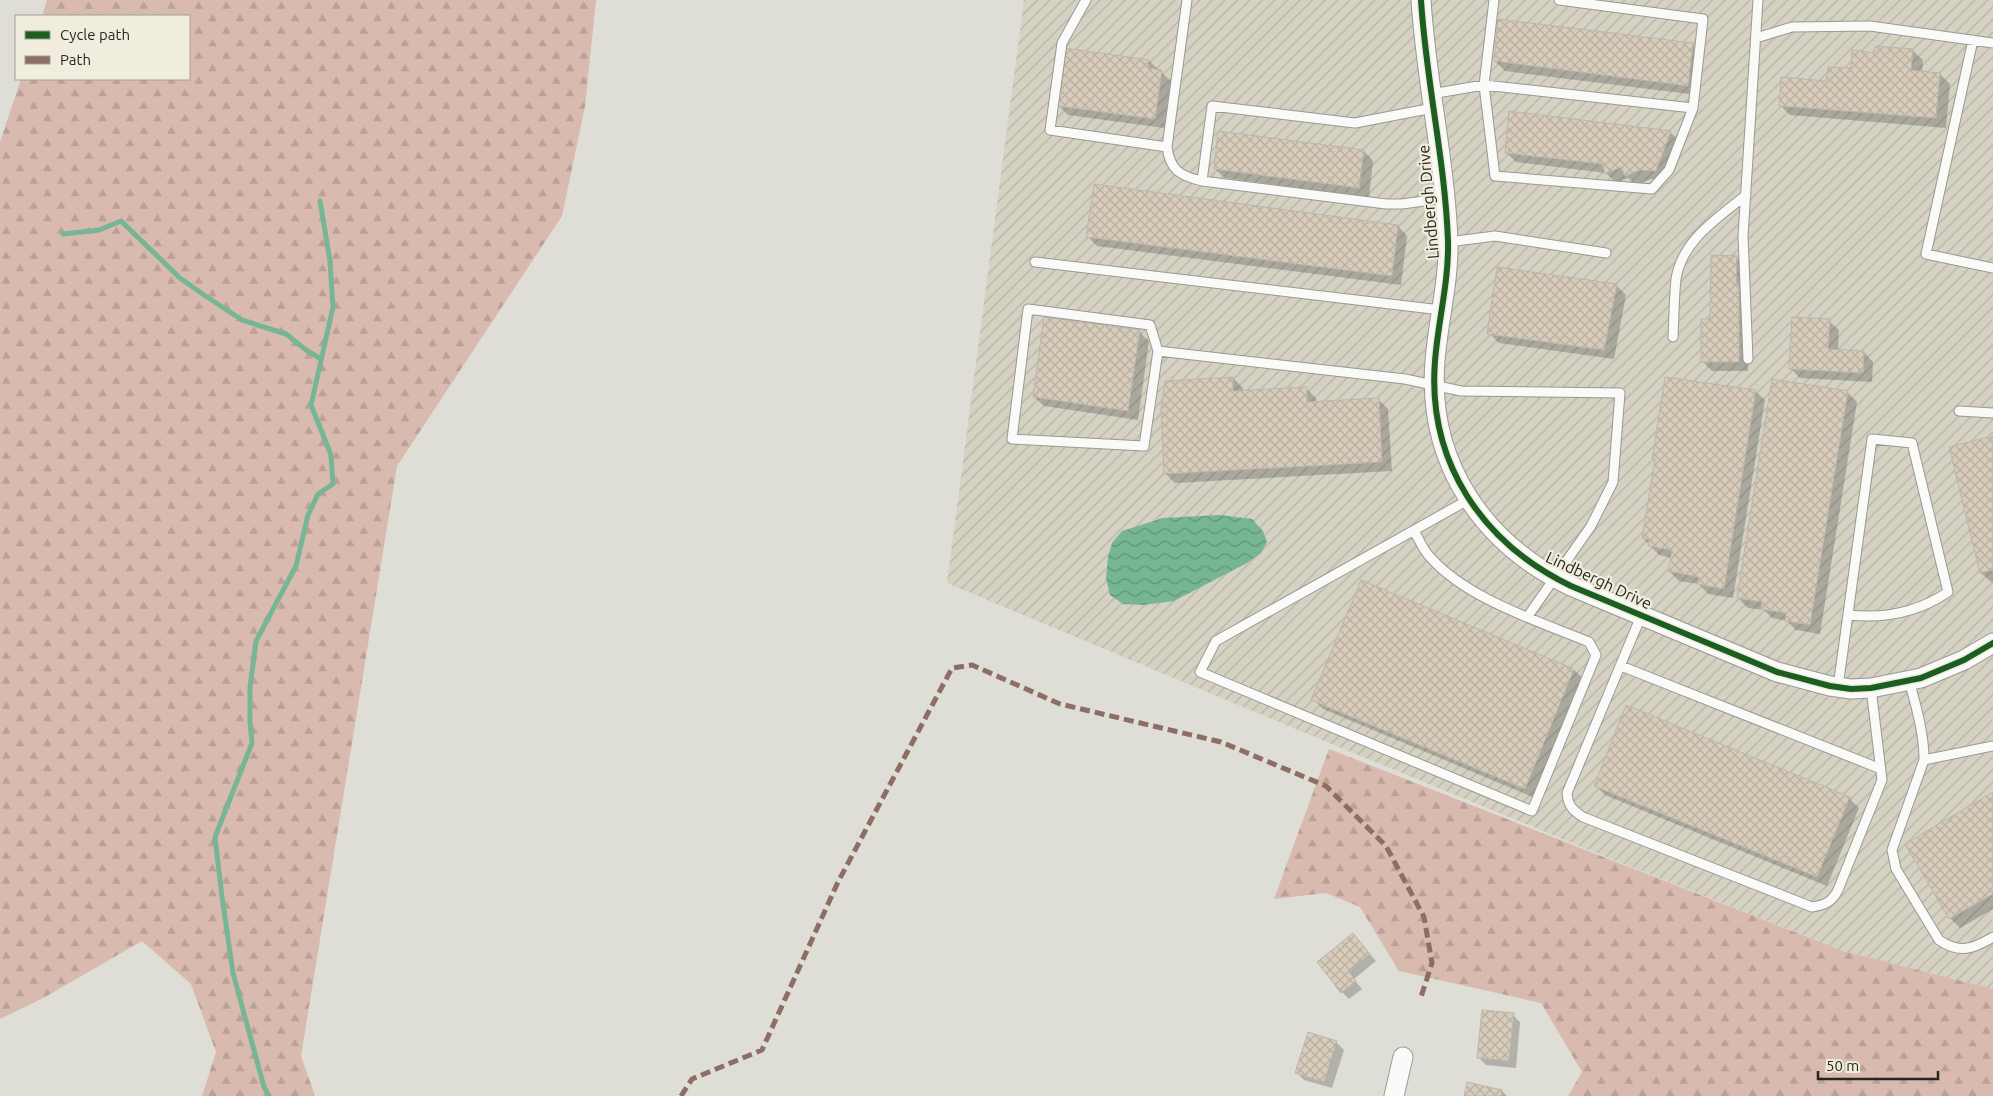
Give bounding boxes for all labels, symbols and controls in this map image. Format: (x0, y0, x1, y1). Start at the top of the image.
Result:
legend (15, 15, 190, 80)
text: Cycle path (60, 26, 130, 43)
text: Path (60, 51, 91, 68)
street label: Lindbergh Drive (1414, 144, 1442, 260)
street label: Lindbergh Drive (1543, 548, 1655, 612)
scale bar (1818, 1048, 1938, 1080)
text: 50 m (1826, 1057, 1859, 1074)

